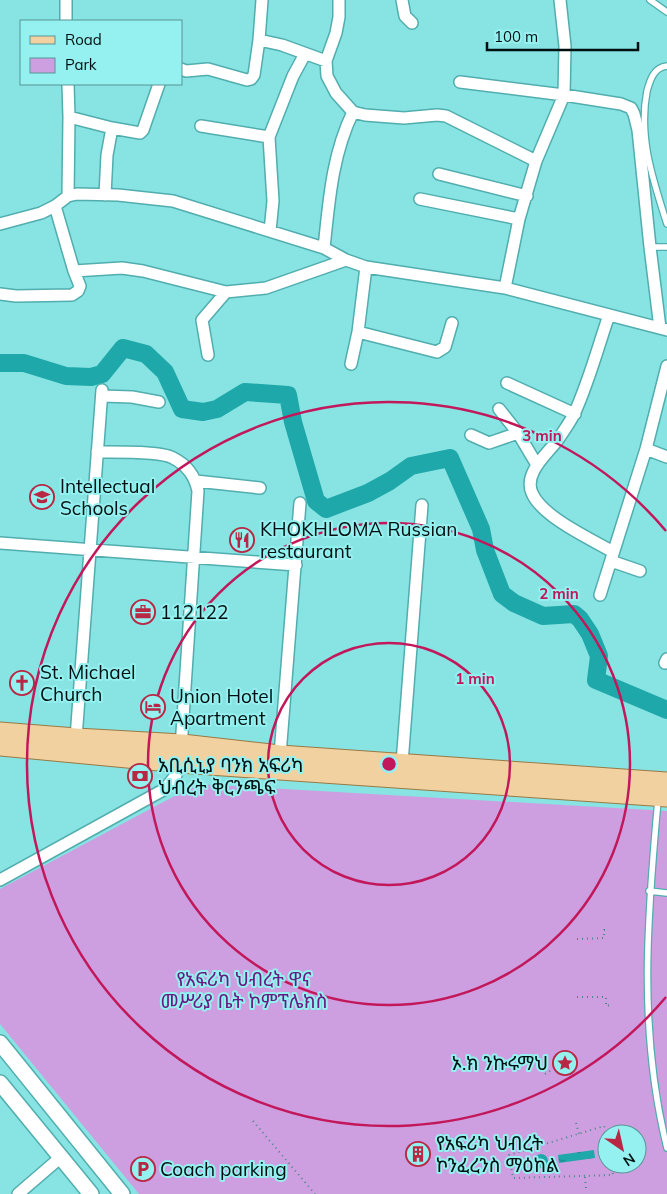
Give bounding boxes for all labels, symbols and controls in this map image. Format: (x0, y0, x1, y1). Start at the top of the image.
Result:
legend (20, 20, 182, 85)
scale bar (487, 20, 638, 52)
text: 100 m (494, 27, 538, 46)
text: Road (65, 30, 102, 49)
text: Park (65, 55, 97, 74)
text: 3 min (522, 426, 562, 445)
place label: Intellectual Schools (60, 474, 155, 520)
school or university icon: Intellectual Schools (29, 484, 55, 510)
place label: KHOKHLOMA Russian restaurant (260, 517, 457, 563)
restaurant icon: KHOKHLOMA Russian restaurant (229, 527, 255, 553)
text: 2 min (539, 584, 579, 603)
office icon: 112122 (130, 599, 156, 625)
place label: 112122 (160, 600, 228, 624)
place label: St. Michael Church (40, 660, 136, 706)
text: 1 min (455, 669, 495, 688)
church icon: St. Michael Church (9, 670, 35, 696)
place label: Union Hotel Apartment (170, 684, 273, 730)
hotel icon: Union Hotel Apartment (140, 694, 166, 720)
place label: አቢሲኒያ ባንክ አፍሪካ ህብረት ቅርንጫፍ (158, 753, 303, 799)
centre of rings (380, 755, 398, 773)
bank icon: አቢሲኒያ ባንክ አፍሪካ ህብረት ቅርንጫፍ (127, 763, 153, 789)
park label: የአፍሪካ ህብረት ዋና መሥሪያ ቤት ኮምፕሌክስ (161, 967, 327, 1013)
place icon: ኦ.ክ ንኩሩማህ (552, 1050, 578, 1076)
place label: ኦ.ክ ንኩሩማህ (452, 1051, 548, 1075)
north arrow (597, 1124, 647, 1174)
place label: የአፍሪካ ህብረት ኮንፈረንስ ማዕከል (436, 1131, 559, 1177)
building icon: የአፍሪካ ህብረት ኮንፈረንስ ማዕከል (405, 1141, 431, 1167)
text: N (620, 1149, 639, 1170)
parking icon: Coach parking (130, 1156, 156, 1182)
place label: Coach parking (160, 1157, 287, 1181)

